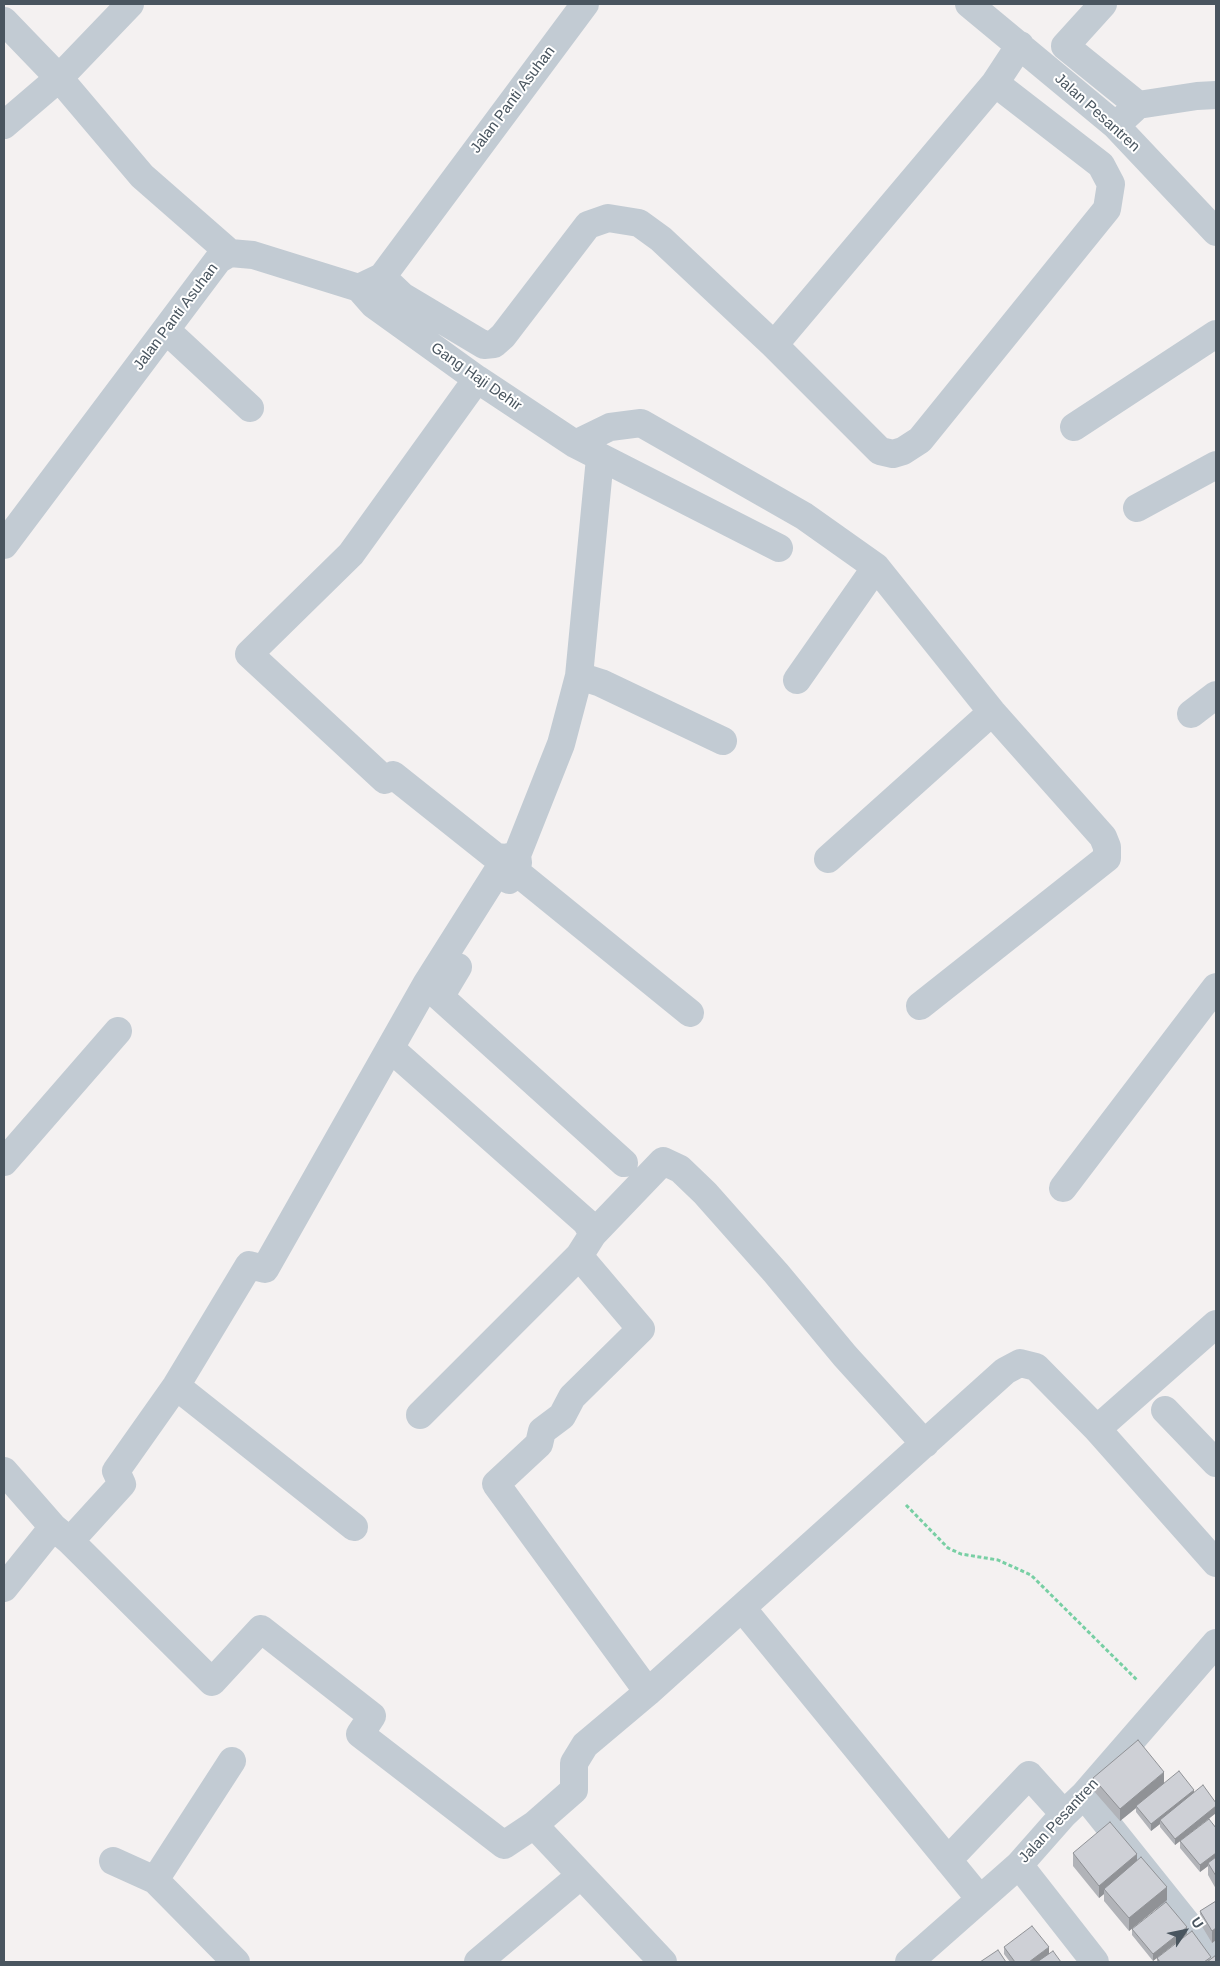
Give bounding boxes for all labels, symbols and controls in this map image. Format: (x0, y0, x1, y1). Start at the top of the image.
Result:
street label: Jalan Panti Asuhan (467, 43, 559, 157)
street label: Jalan Pesantren (1051, 70, 1143, 156)
street label: Jalan Panti Asuhan (130, 260, 222, 374)
street label: Gang Haji Dehir (427, 339, 525, 415)
street label: Jalan Pesantren (1015, 1775, 1103, 1867)
north arrow (1160, 1906, 1210, 1956)
text: U (1188, 1914, 1207, 1931)

